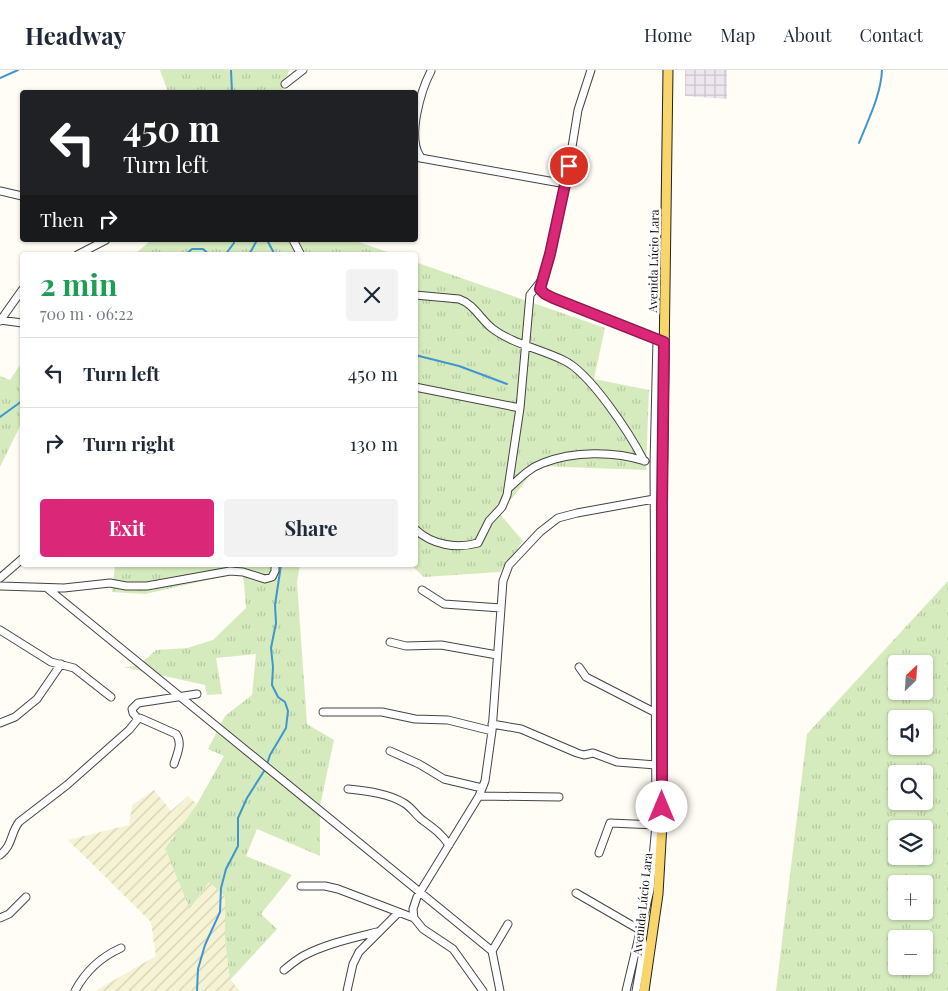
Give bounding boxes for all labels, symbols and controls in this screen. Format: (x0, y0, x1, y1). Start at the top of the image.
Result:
text: Headway (25, 19, 126, 51)
text: Home (644, 23, 692, 47)
text: Map (720, 23, 755, 47)
text: About (783, 23, 832, 47)
text: Contact (860, 23, 923, 47)
text: 450 m (123, 104, 220, 151)
icon: left (40, 110, 105, 175)
pin (548, 145, 590, 187)
text: Turn left (123, 149, 208, 179)
icon: arrive (555, 152, 583, 180)
icon: right (94, 205, 122, 233)
text: Then (40, 206, 84, 232)
street label: Avenida Lúcio Lara (644, 209, 662, 314)
text: 2 min (40, 264, 117, 304)
button: close (346, 269, 398, 321)
text: 700 m · 06:22 (40, 303, 134, 324)
icon: left (40, 359, 68, 387)
text: Turn left (83, 360, 160, 386)
text: 450 m (348, 360, 398, 386)
icon: right (40, 429, 68, 457)
text: Turn right (83, 430, 175, 456)
text: 130 m (350, 430, 398, 456)
button: Exit (40, 499, 214, 557)
button: Share (224, 499, 398, 557)
north arrow (888, 655, 932, 700)
map controls (888, 655, 933, 975)
button: sound (888, 710, 933, 755)
button: search (888, 765, 933, 810)
position arrow (635, 780, 687, 832)
button: layers (888, 820, 933, 865)
street label: Avenida Lúcio Lara (629, 852, 655, 957)
button: + (888, 875, 933, 920)
button: − (888, 930, 933, 975)

